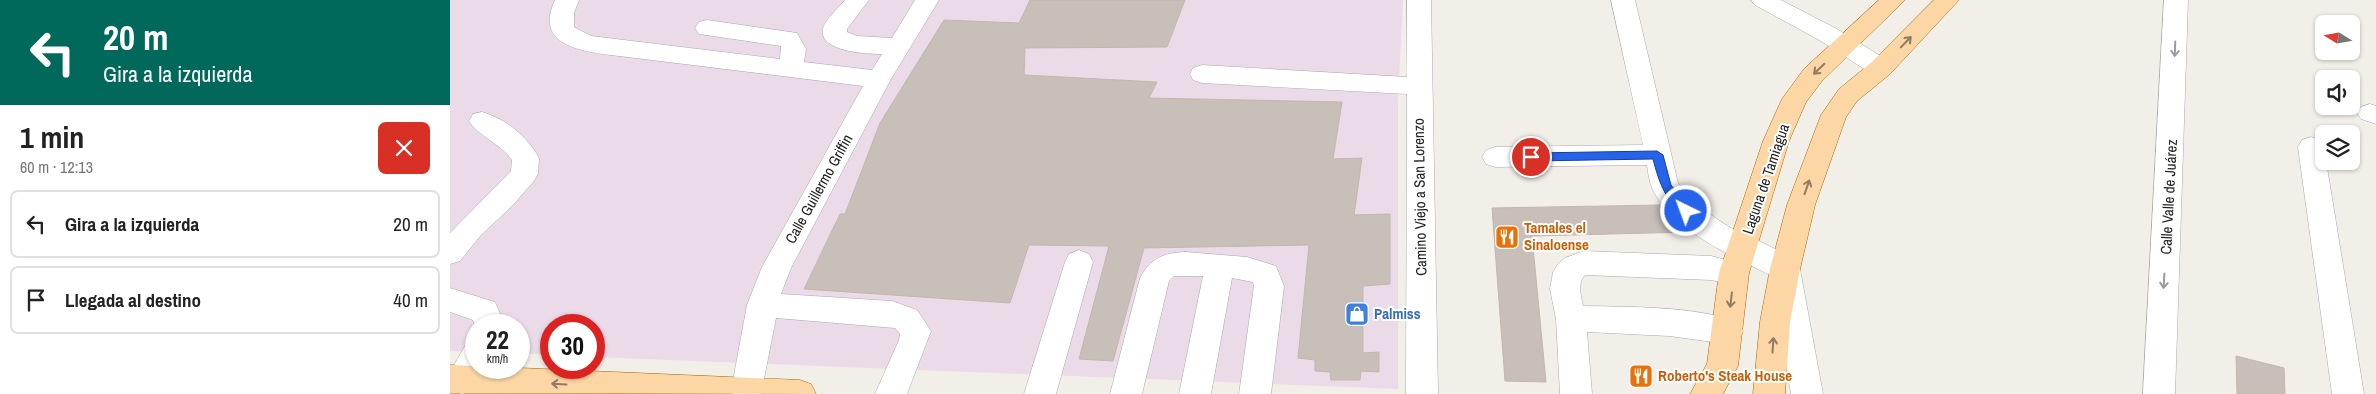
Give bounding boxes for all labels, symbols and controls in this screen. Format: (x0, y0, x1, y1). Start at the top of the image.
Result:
text: 20 m (103, 14, 168, 61)
north arrow (2315, 15, 2360, 60)
map controls (2315, 15, 2360, 170)
icon: left (20, 20, 85, 85)
one-way arrow (1900, 36, 1912, 48)
one-way arrow (2170, 40, 2180, 56)
text: Gira a la izquierda (103, 59, 252, 89)
one-way arrow (1813, 63, 1826, 75)
button: sound (2315, 70, 2360, 115)
text: 1 min (20, 117, 84, 157)
street label: Camino Viejo a San Lorenzo (1408, 118, 1431, 276)
street label: Laguna de Tamiagua (1737, 121, 1794, 237)
button: close (378, 122, 430, 174)
button: layers (2315, 125, 2360, 170)
street label: Calle Guillermo Griffin (780, 130, 857, 247)
pin (1510, 136, 1552, 178)
street label: Calle Valle de Juárez (2155, 139, 2182, 255)
icon: arrive (1517, 143, 1545, 171)
text: 60 m · 12:13 (20, 156, 93, 178)
one-way arrow (1803, 180, 1812, 195)
position arrow (1659, 184, 1711, 236)
icon: left (22, 210, 50, 238)
text: Gira a la izquierda (65, 211, 199, 237)
text: 20 m (393, 211, 428, 237)
place label: Tamales el Sinaloense (1524, 217, 1589, 255)
restaurant icon: Tamales el Sinaloense (1494, 224, 1520, 250)
one-way arrow (2159, 272, 2169, 289)
icon: arrive (22, 286, 50, 314)
text: Llegada al destino (65, 287, 201, 313)
text: 40 m (393, 287, 428, 313)
one-way arrow (1726, 291, 1736, 307)
shop icon: Palmiss (1344, 301, 1370, 327)
place label: Palmiss (1374, 303, 1421, 324)
speed limit sign: 30 (540, 314, 605, 379)
text: 22 (486, 323, 509, 357)
one-way arrow (1768, 338, 1777, 354)
text: km/h (487, 351, 508, 367)
restaurant icon: Roberto's Steak House (1628, 363, 1654, 389)
place label: Roberto's Steak House (1658, 365, 1792, 386)
one-way arrow (551, 380, 567, 389)

